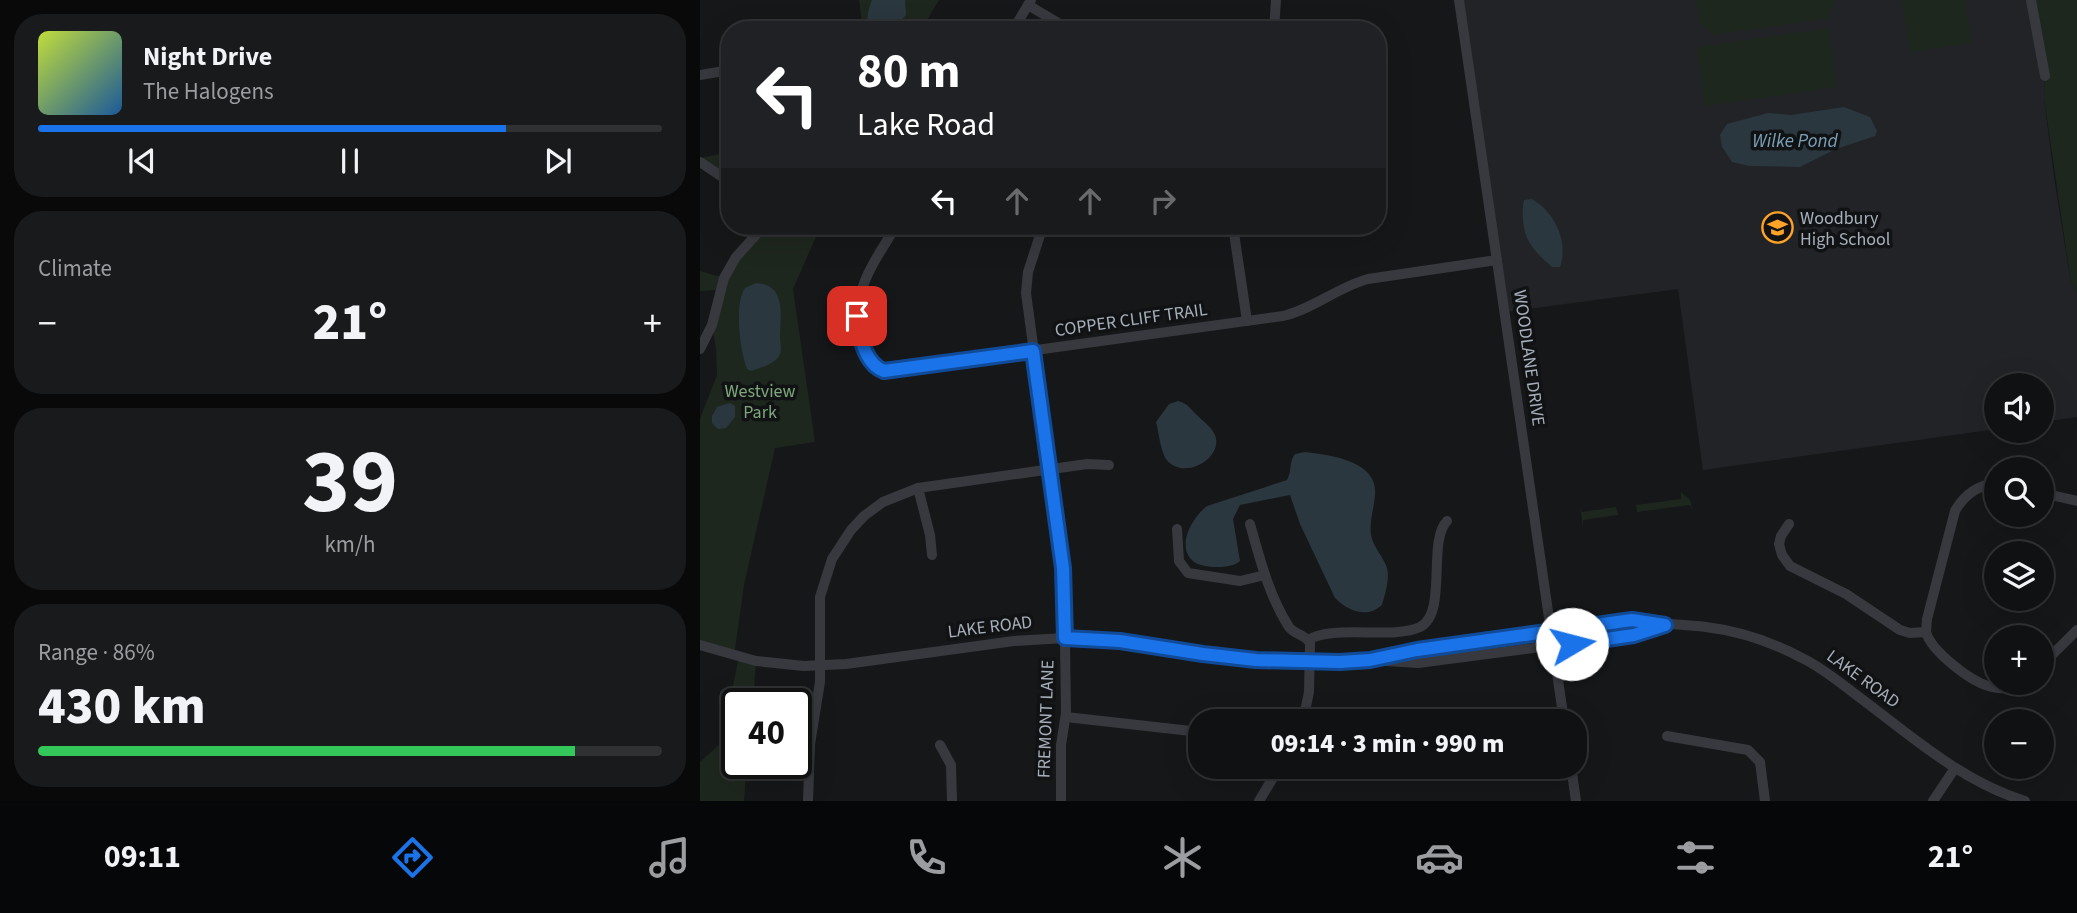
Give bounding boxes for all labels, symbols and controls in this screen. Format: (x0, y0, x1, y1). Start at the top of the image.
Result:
text: 80 m (857, 37, 961, 107)
text: Night Drive (143, 38, 272, 75)
icon: left (742, 49, 833, 140)
text: The Halogens (143, 75, 274, 108)
text: Lake Road (857, 102, 995, 148)
water label: Wilke Pond (1752, 128, 1838, 155)
icon: previous (123, 142, 161, 180)
icon: pause (331, 142, 369, 180)
icon: next (539, 142, 577, 180)
icon: left (925, 182, 963, 220)
icon: ahead (998, 182, 1036, 220)
icon: ahead (1071, 182, 1109, 220)
icon: right (1144, 182, 1182, 220)
place label: Woodbury High School (1800, 206, 1890, 252)
school or university icon: Woodbury High School (1760, 211, 1794, 245)
text: Climate (38, 252, 112, 285)
text: 21° (313, 286, 387, 360)
pin (827, 286, 887, 346)
street label: WOODLANE DRIVE (1507, 288, 1551, 428)
text: − (38, 297, 57, 351)
text: + (643, 297, 662, 351)
icon: arrive (838, 297, 876, 335)
street label: COPPER CLIFF TRAIL (1053, 297, 1209, 343)
map controls (1984, 373, 2054, 779)
button: sound (1984, 373, 2054, 443)
park label: Westview Park (724, 379, 796, 425)
text: 39 (302, 418, 398, 547)
button: search (1984, 457, 2054, 527)
text: km/h (324, 528, 376, 561)
button: layers (1984, 541, 2054, 611)
position arrow (1535, 607, 1609, 681)
street label: LAKE ROAD (946, 609, 1034, 645)
button: + (1984, 625, 2054, 695)
text: Range · 86% (38, 636, 155, 669)
street label: LAKE ROAD (1821, 644, 1905, 714)
street label: FREMONT LANE (1031, 659, 1061, 779)
text: 430 km (38, 670, 206, 744)
speed limit sign: 40 (721, 688, 812, 779)
button: − (1984, 709, 2054, 779)
text: 09:14 · 3 min · 990 m (1271, 725, 1504, 762)
icon: directions (388, 833, 437, 882)
icon: music (645, 833, 694, 882)
icon: phone (902, 833, 951, 882)
icon: climate (1158, 833, 1207, 882)
icon: car (1415, 833, 1464, 882)
icon: filters (1671, 833, 1720, 882)
text: 09:11 (104, 834, 181, 880)
text: 21° (1928, 834, 1973, 880)

